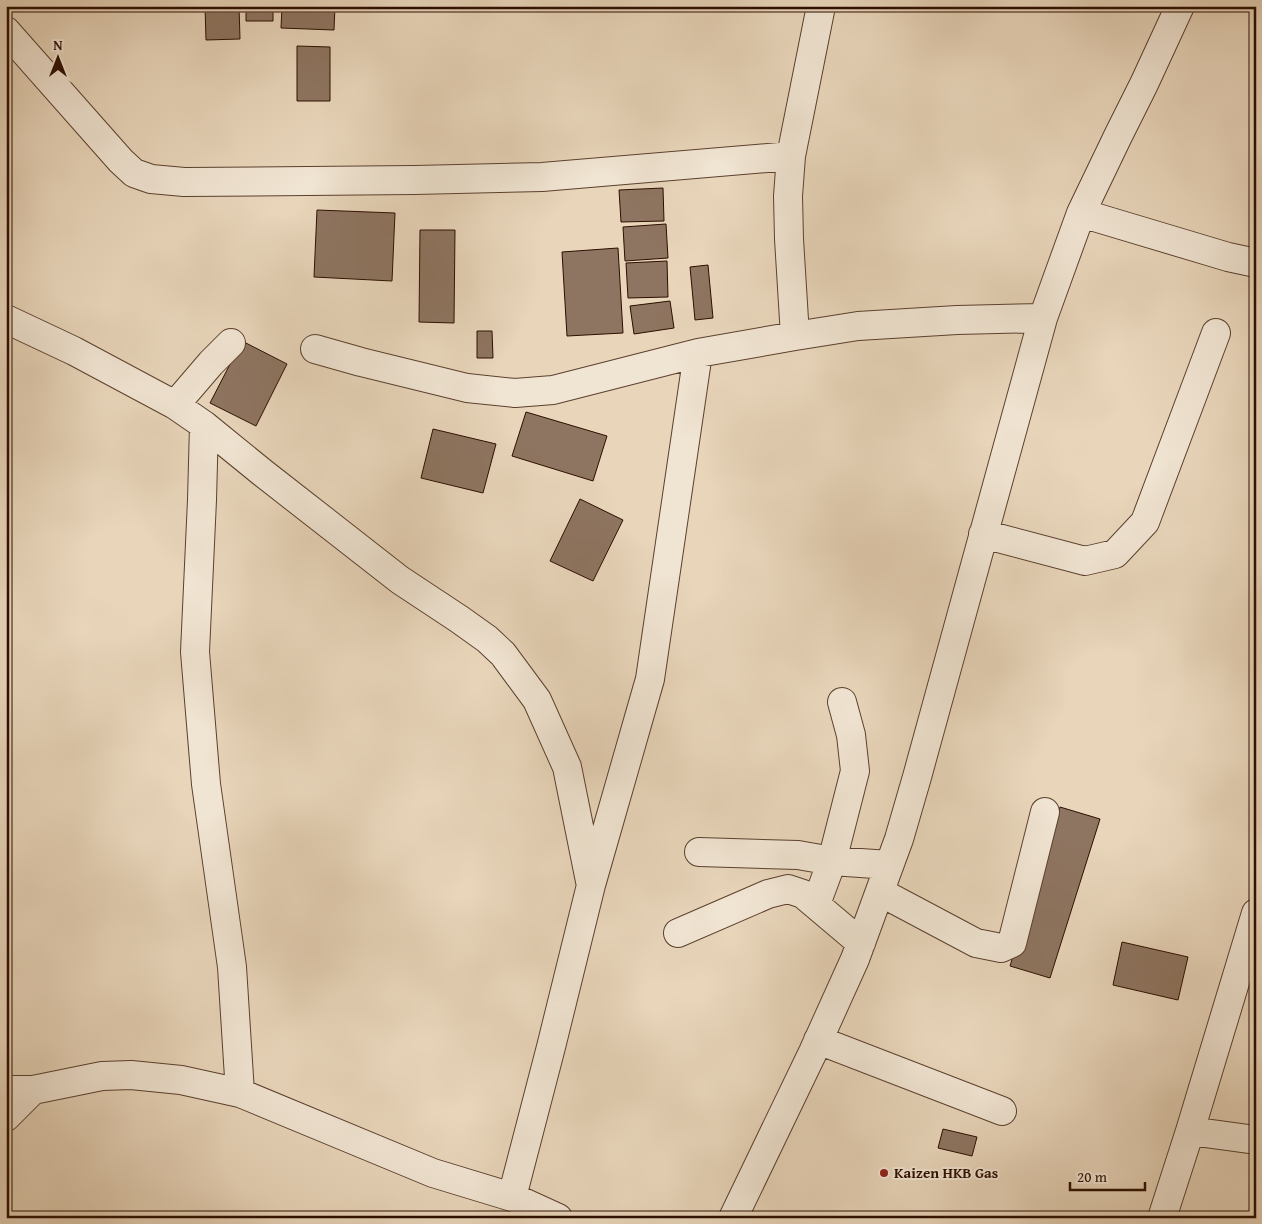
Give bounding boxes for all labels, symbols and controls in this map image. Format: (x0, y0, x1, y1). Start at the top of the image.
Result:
north arrow (32, 32, 82, 82)
text: N (53, 35, 63, 55)
scale bar (1070, 1159, 1144, 1191)
place label: Kaizen HKB Gas (894, 1162, 998, 1183)
text: 20 m (1077, 1166, 1108, 1187)
marker: Kaizen HKB Gas (878, 1167, 890, 1179)

